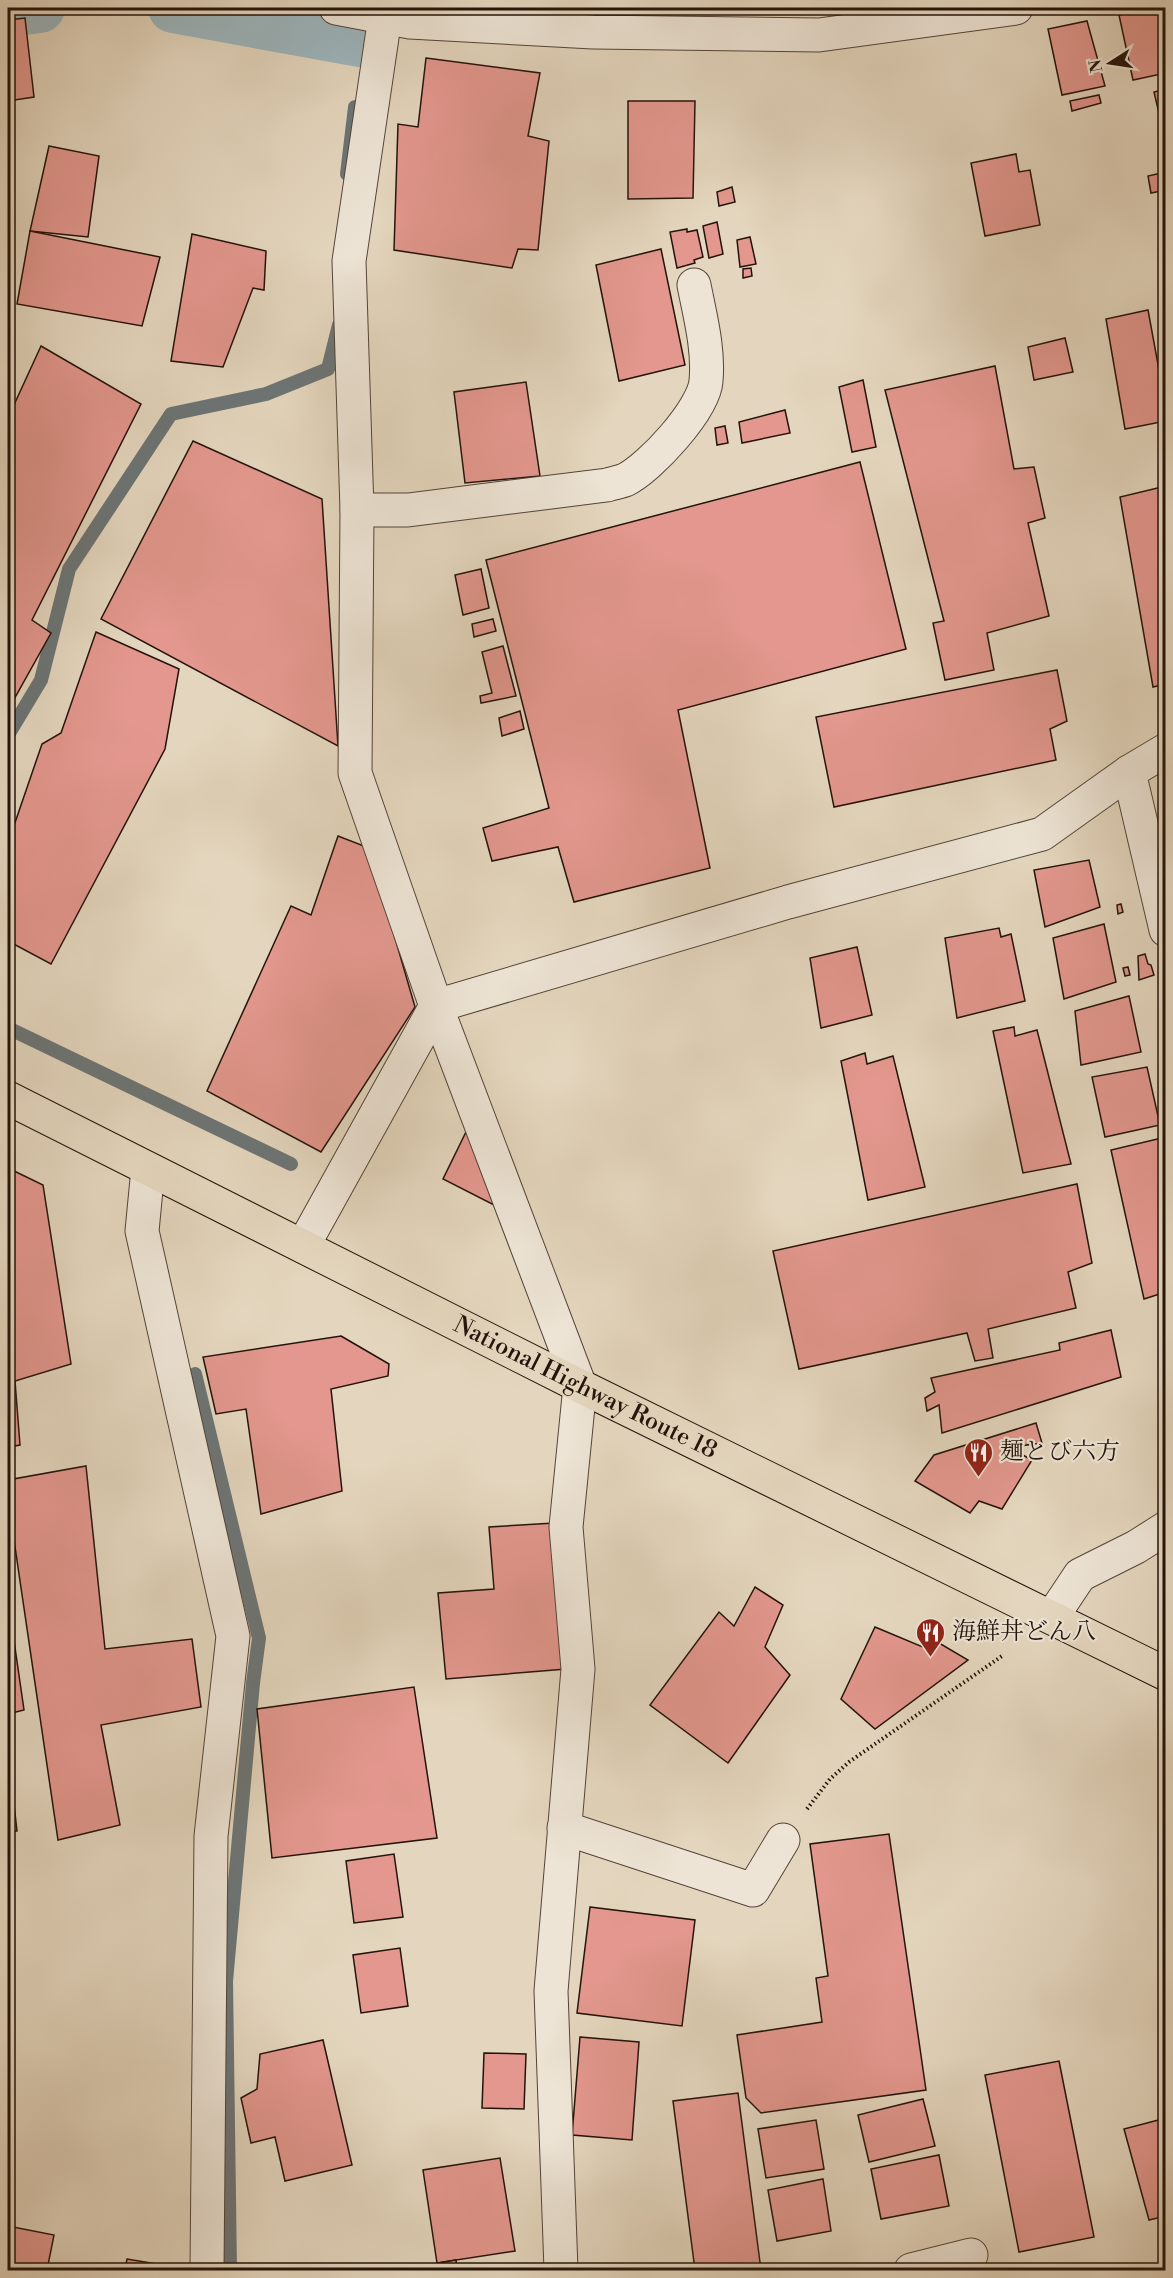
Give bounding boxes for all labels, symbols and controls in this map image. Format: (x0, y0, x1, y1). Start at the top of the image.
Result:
north arrow (1080, 33, 1140, 93)
text: N (1085, 57, 1107, 74)
street label: National Highway Route 18 (448, 1310, 722, 1466)
restaurant icon: 麺とび六方 (963, 1436, 995, 1478)
place label: 麺とび六方 (1000, 1437, 1120, 1467)
restaurant icon: 海鮮丼どん八 (915, 1616, 947, 1658)
place label: 海鮮丼どん八 (952, 1617, 1096, 1647)

